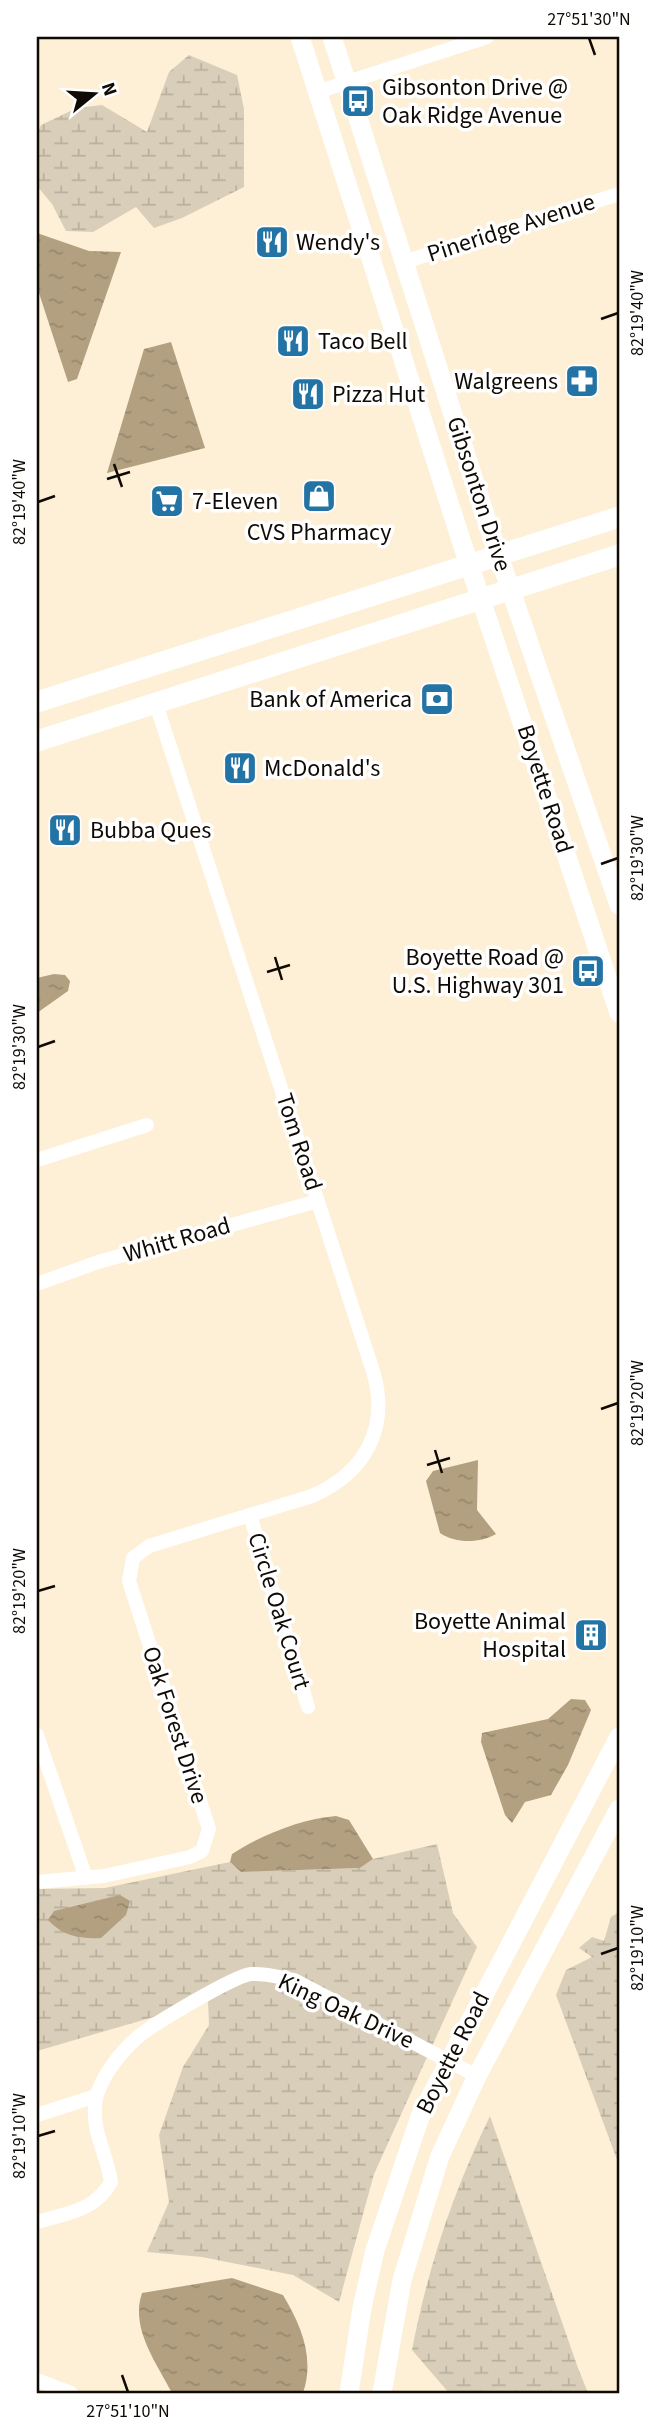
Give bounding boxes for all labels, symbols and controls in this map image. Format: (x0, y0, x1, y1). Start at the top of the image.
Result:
text: 27°51'30"N (547, 7, 631, 32)
north arrow (60, 60, 130, 130)
place label: Gibsonton Drive @ Oak Ridge Avenue (382, 70, 568, 133)
text: N (94, 79, 124, 99)
bus stop icon: Gibsonton Drive @ Oak Ridge Avenue (339, 82, 377, 120)
street label: Pineridge Avenue (423, 184, 599, 272)
restaurant icon: Wendy's (253, 223, 291, 261)
place label: Wendy's (296, 225, 380, 260)
text: 82°19'40"W (625, 270, 650, 356)
restaurant icon: Taco Bell (274, 322, 312, 360)
place label: Taco Bell (318, 324, 408, 359)
pharmacy icon: Walgreens (563, 362, 601, 400)
place label: Walgreens (454, 364, 558, 399)
restaurant icon: Pizza Hut (289, 375, 327, 413)
place label: Pizza Hut (332, 377, 425, 412)
street label: Gibsonton Drive (438, 412, 520, 576)
text: 82°19'40"W (7, 459, 32, 545)
shop icon: CVS Pharmacy (300, 477, 338, 515)
supermarket icon: 7-Eleven (148, 482, 186, 520)
place label: 7-Eleven (192, 484, 278, 519)
place label: CVS Pharmacy (247, 515, 391, 550)
bank icon: Bank of America (418, 680, 456, 718)
place label: Bank of America (249, 682, 412, 717)
street label: Boyette Road (508, 720, 582, 858)
restaurant icon: McDonald's (221, 749, 259, 787)
place label: McDonald's (264, 751, 380, 786)
restaurant icon: Bubba Ques (46, 811, 84, 849)
place label: Bubba Ques (90, 813, 211, 848)
text: 82°19'30"W (625, 815, 650, 901)
place label: Boyette Road @ U.S. Highway 301 (392, 940, 564, 1003)
bus stop icon: Boyette Road @ U.S. Highway 301 (569, 952, 607, 990)
text: 82°19'30"W (7, 1004, 32, 1090)
street label: Tom Road (267, 1089, 331, 1195)
street label: Whitt Road (119, 1208, 235, 1272)
text: 82°19'20"W (625, 1360, 650, 1446)
street label: Circle Oak Court (239, 1528, 319, 1694)
text: 82°19'20"W (7, 1548, 32, 1634)
place label: Boyette Animal Hospital (414, 1604, 566, 1667)
building icon: Boyette Animal Hospital (572, 1616, 610, 1654)
street label: Oak Forest Drive (133, 1642, 217, 1808)
text: 82°19'10"W (625, 1905, 650, 1991)
street label: King Oak Drive (272, 1964, 420, 2058)
street label: Boyette Road (407, 1986, 499, 2120)
text: 82°19'10"W (7, 2093, 32, 2179)
text: 27°51'10"N (86, 2399, 170, 2424)

